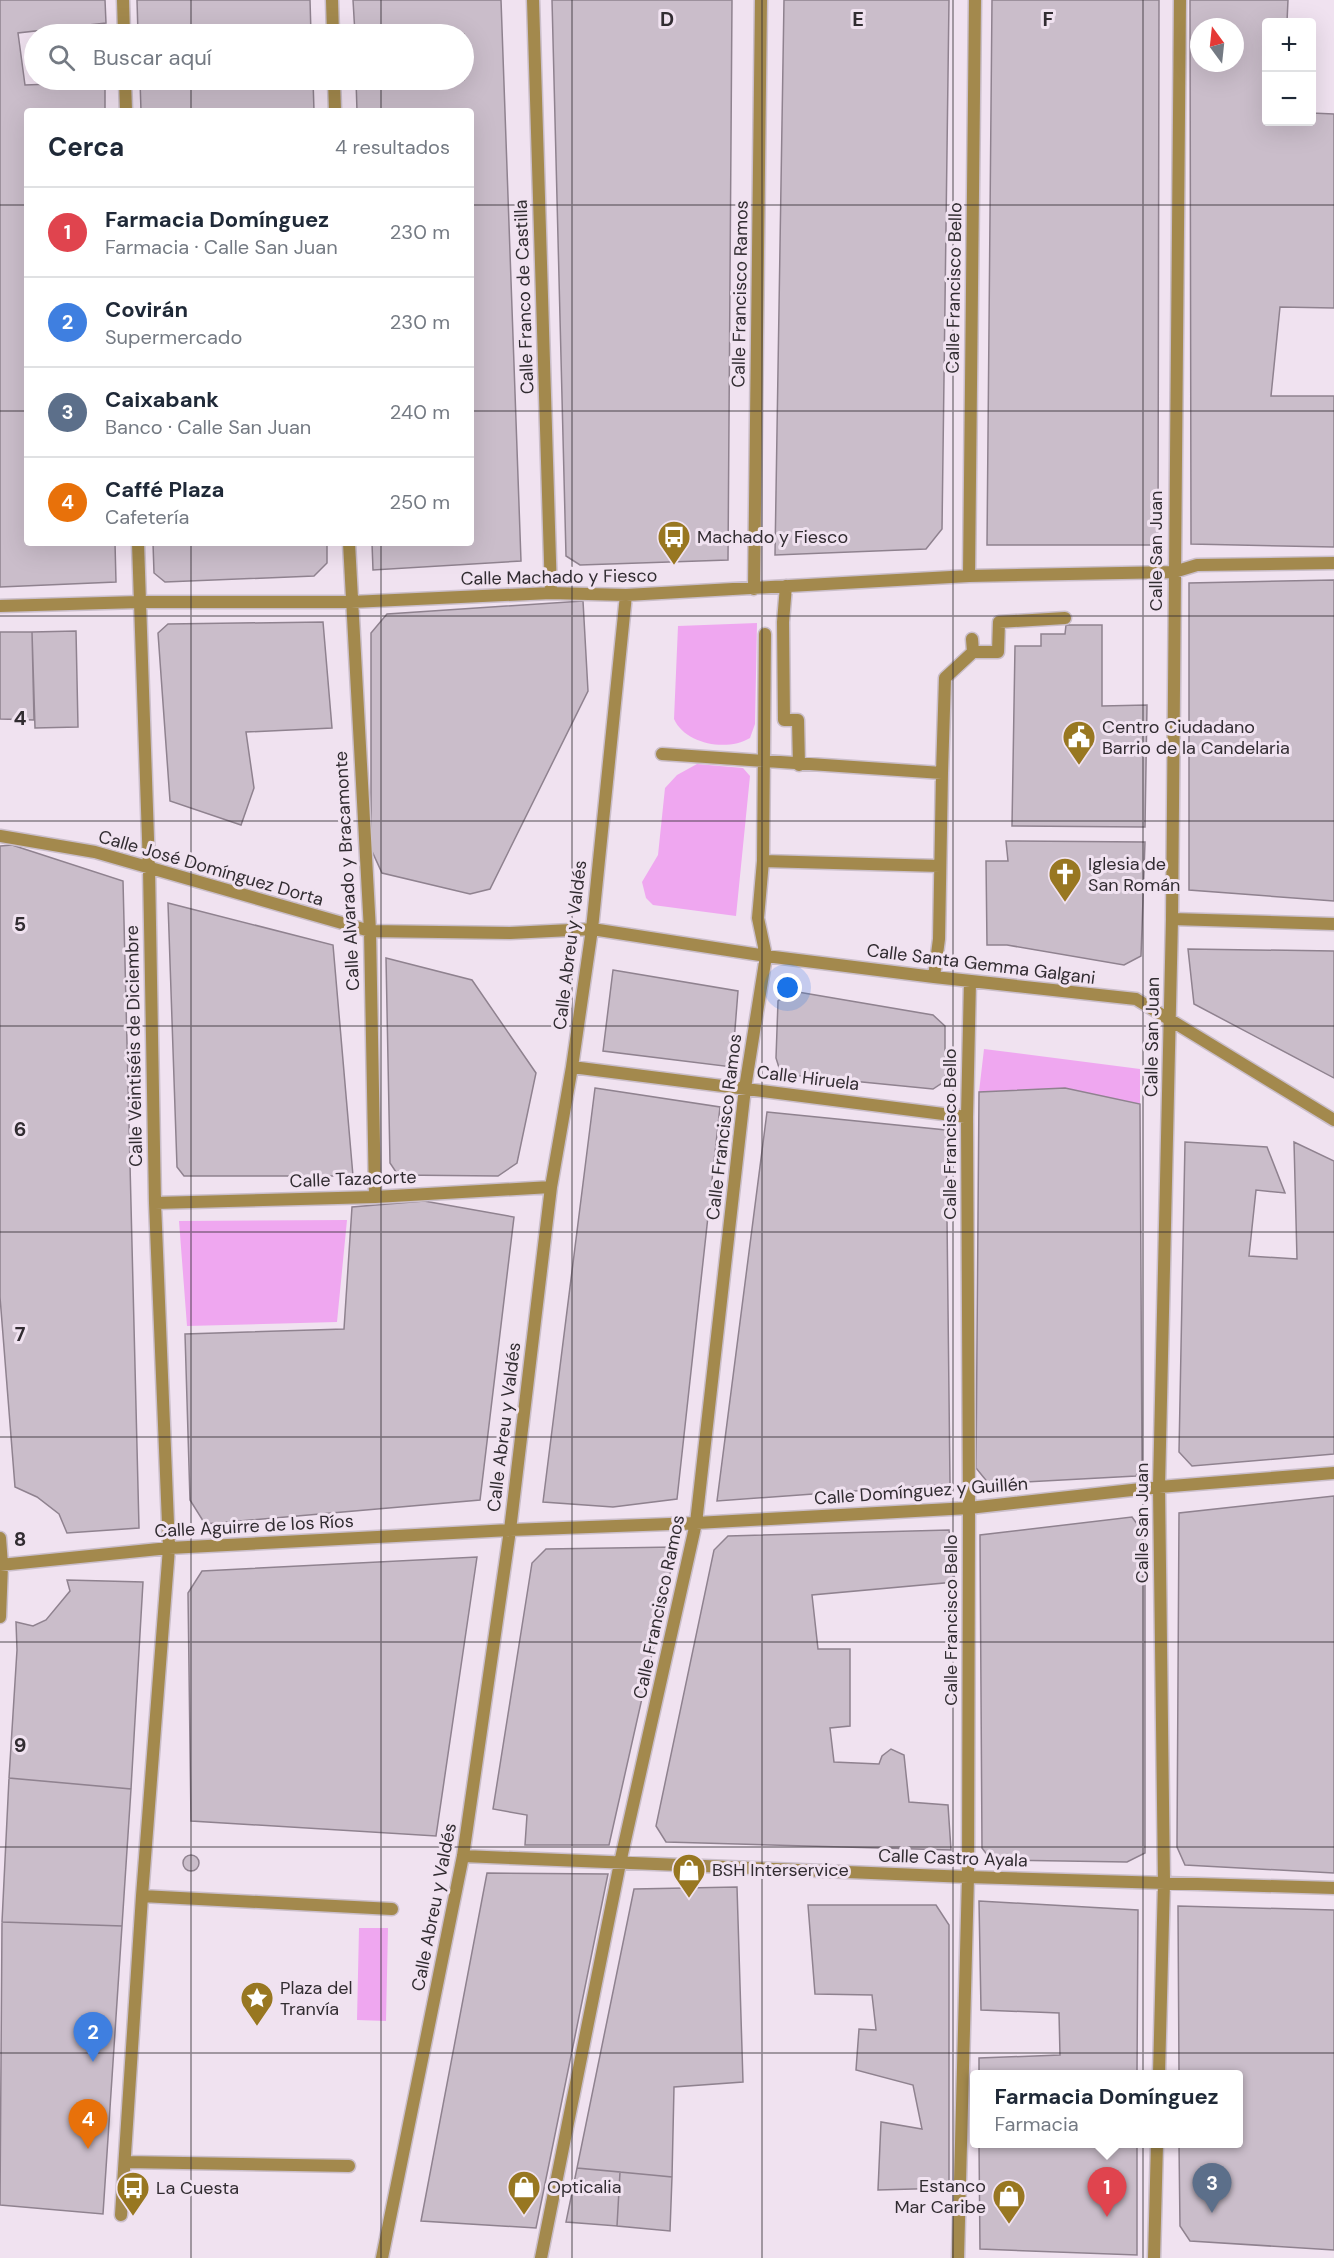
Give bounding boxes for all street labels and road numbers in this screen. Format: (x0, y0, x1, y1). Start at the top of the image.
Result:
street label: Calle Franco de Castilla (509, 199, 539, 395)
street label: Calle Francisco Ramos (726, 200, 754, 388)
street label: Calle Francisco Bello (941, 202, 967, 374)
street label: Calle San Juan (1144, 491, 1168, 611)
street label: Calle Machado y Fiesco (460, 563, 658, 591)
street label: Calle Alvarado y Bracamonte (329, 751, 365, 991)
street label: Calle José Domínguez Dorta (96, 824, 326, 912)
street label: Calle Abreu y Valdés (548, 859, 592, 1031)
street label: Calle Veintiséis de Diciembre (120, 925, 148, 1167)
street label: Calle Santa Gemma Galgani (865, 938, 1097, 990)
street label: Calle San Juan (1139, 977, 1165, 1097)
street label: Calle Francisco Ramos (701, 1032, 747, 1222)
street label: Calle Francisco Bello (938, 1048, 962, 1220)
street label: Calle Hiruela (755, 1060, 861, 1096)
street label: Calle Tazacorte (289, 1165, 417, 1193)
street label: Calle Abreu y Valdés (482, 1341, 526, 1513)
street label: Calle San Juan (1130, 1463, 1154, 1583)
street label: Calle Domínguez y Guillén (813, 1472, 1029, 1510)
street label: Calle Aguirre de los Ríos (154, 1509, 354, 1543)
street label: Calle Francisco Ramos (628, 1513, 690, 1701)
street label: Calle Francisco Bello (939, 1534, 963, 1706)
street label: Calle Abreu y Valdés (406, 1821, 462, 1993)
street label: Calle Castro Ayala (878, 1843, 1028, 1873)

